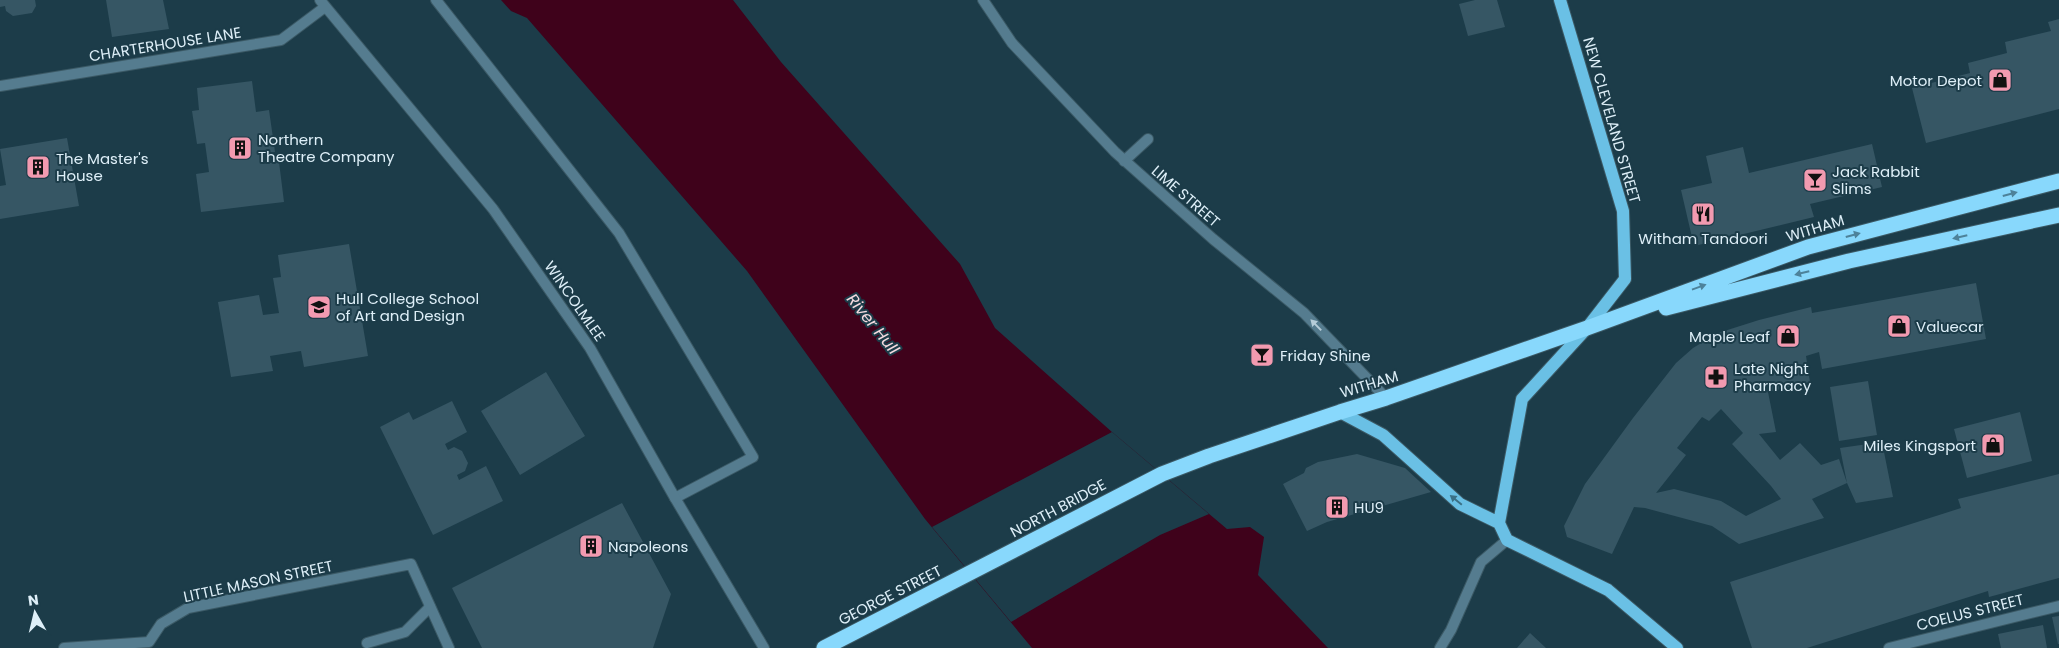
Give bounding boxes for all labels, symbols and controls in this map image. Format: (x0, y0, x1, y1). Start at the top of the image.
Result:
street label: CHARTERHOUSE LANE (87, 22, 243, 66)
street label: NEW CLEVELAND STREET (1578, 35, 1646, 205)
shop icon: Motor Depot (1987, 67, 2013, 93)
place label: Motor Depot (1890, 70, 1982, 91)
place label: Northern Theatre Company (258, 129, 395, 167)
building icon: Northern Theatre Company (227, 135, 253, 161)
place label: The Master's House (56, 148, 149, 186)
building icon: The Master's House (25, 154, 51, 180)
street label: LIME STREET (1147, 160, 1225, 232)
place label: Jack Rabbit Slims (1832, 161, 1920, 199)
bar icon: Jack Rabbit Slims (1802, 167, 1828, 193)
one-way arrow (2002, 189, 2017, 197)
restaurant icon: Witham Tandoori (1690, 201, 1716, 227)
street label: WITHAM (1783, 209, 1847, 247)
place label: Witham Tandoori (1638, 228, 1768, 249)
one-way arrow (1845, 231, 1860, 239)
one-way arrow (1953, 233, 1968, 241)
street label: WINCOLMLEE (540, 257, 610, 345)
one-way arrow (1794, 269, 1809, 277)
one-way arrow (1692, 283, 1707, 291)
place label: Hull College School of Art and Design (336, 288, 479, 326)
water label: River Hull (841, 289, 905, 359)
school or university icon: Hull College School of Art and Design (306, 294, 332, 320)
shop icon: Valuecar (1886, 313, 1912, 339)
place label: Valuecar (1916, 316, 1984, 337)
one-way arrow (1310, 319, 1322, 331)
shop icon: Maple Leaf (1775, 323, 1801, 349)
place label: Maple Leaf (1689, 326, 1770, 347)
bar icon: Friday Shine (1249, 342, 1275, 368)
place label: Friday Shine (1280, 345, 1371, 366)
place label: Late Night Pharmacy (1734, 358, 1812, 396)
pharmacy icon: Late Night Pharmacy (1703, 364, 1729, 390)
street label: WITHAM (1337, 365, 1401, 403)
shop icon: Miles Kingsport (1980, 432, 2006, 458)
place label: Miles Kingsport (1864, 435, 1976, 456)
street label: NORTH BRIDGE (1006, 474, 1110, 542)
building icon: HU9 (1324, 494, 1350, 520)
one-way arrow (1450, 495, 1463, 506)
place label: HU9 (1354, 497, 1384, 518)
building icon: Napoleons (578, 533, 604, 559)
place label: Napoleons (608, 536, 689, 557)
street label: LITTLE MASON STREET (181, 555, 335, 607)
street label: GEORGE STREET (835, 560, 945, 630)
north arrow (10, 588, 60, 638)
text: N (27, 589, 40, 611)
street label: COELUS STREET (1914, 589, 2026, 635)

